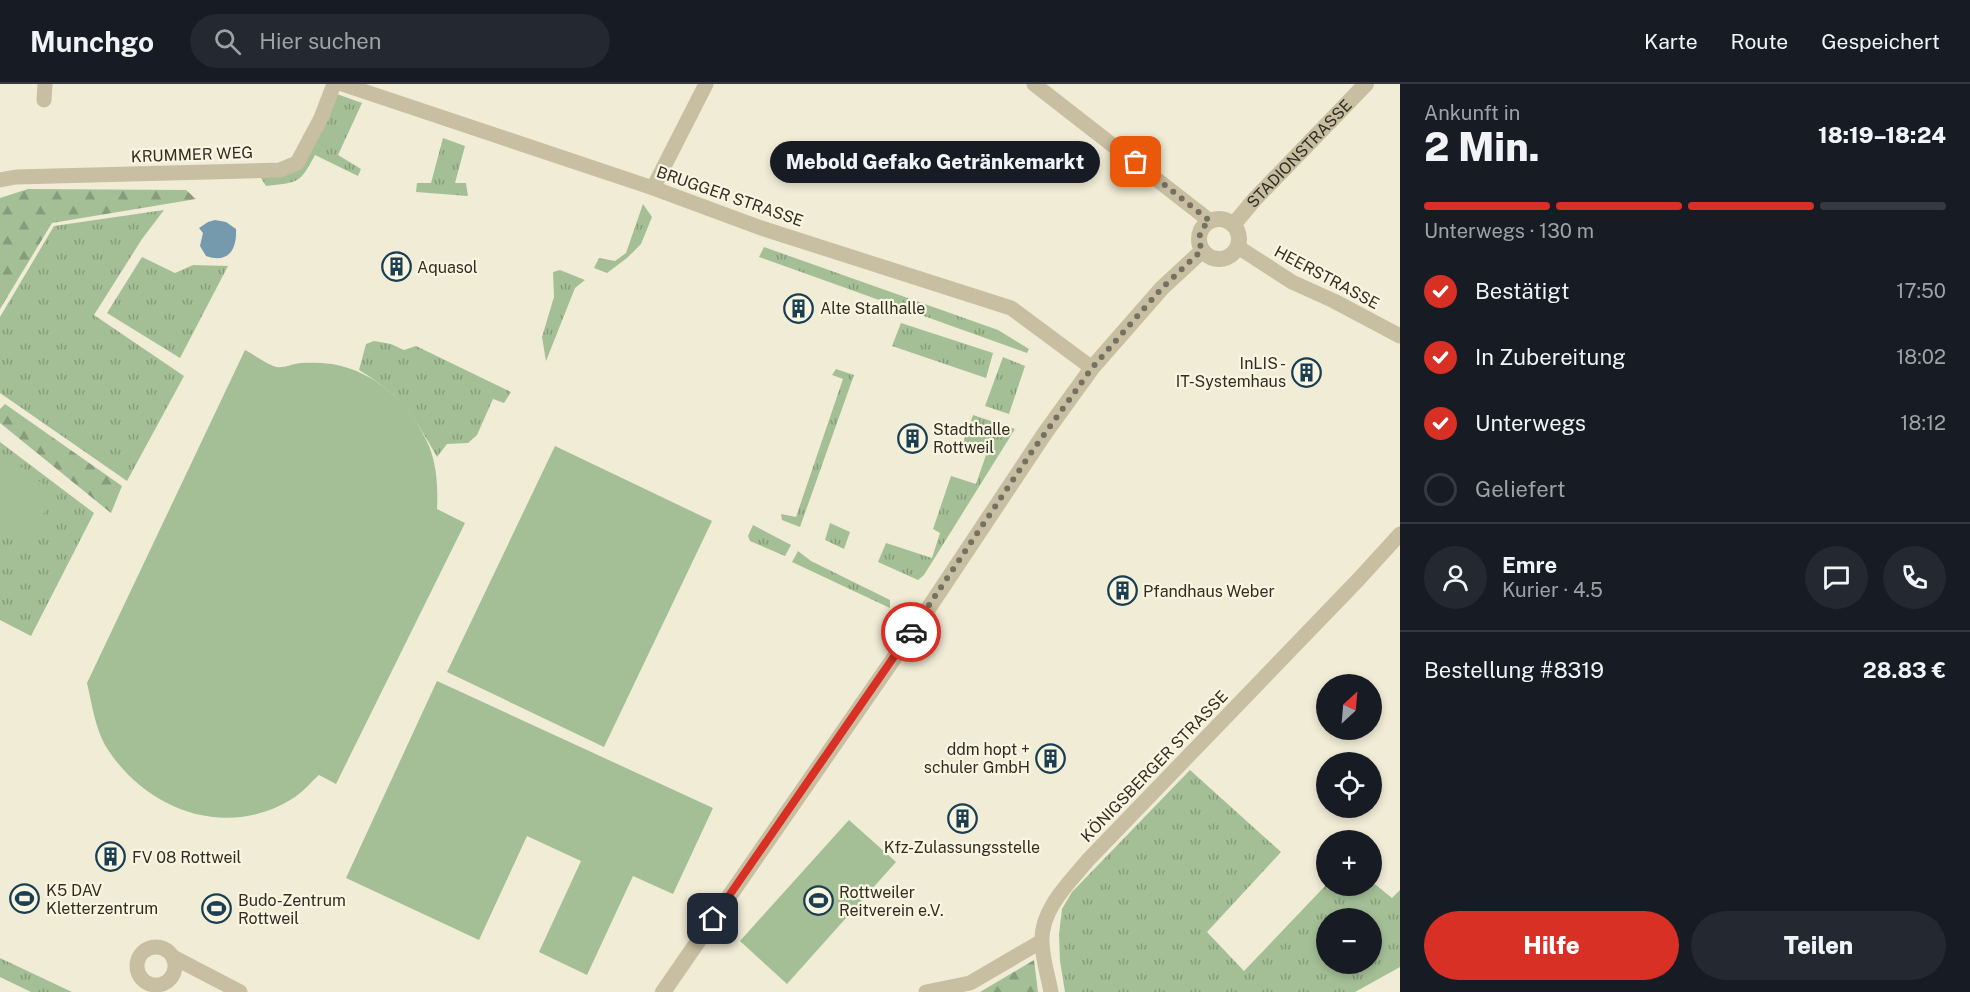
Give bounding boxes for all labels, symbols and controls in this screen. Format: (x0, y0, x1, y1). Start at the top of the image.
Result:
search box (190, 14, 610, 68)
text: Munchgo (30, 25, 154, 58)
icon: search (211, 25, 244, 58)
text: Hier suchen (259, 28, 381, 54)
text: Karte (1644, 29, 1698, 54)
text: Route (1731, 29, 1788, 54)
text: Gespeichert (1821, 29, 1940, 54)
street label: STADIONSTRASSE (1243, 96, 1356, 212)
text: Ankunft in (1424, 101, 1520, 125)
text: 18:19–18:24 (1818, 122, 1946, 148)
text: 2 Min. (1424, 124, 1540, 170)
pin (1110, 136, 1161, 187)
callout: Mebold Gefako Getränkemarkt (770, 141, 1100, 183)
street label: KRUMMER WEG (131, 143, 253, 166)
icon: bag (1119, 145, 1152, 178)
text: Mebold Gefako Getränkemarkt (786, 150, 1084, 174)
street label: BRUGGER STRASSE (654, 162, 806, 231)
text: Unterwegs · 130 m (1424, 219, 1594, 243)
street label: HEERSTRASSE (1271, 242, 1383, 313)
building icon: Aquasol (380, 251, 412, 283)
place label: Aquasol (417, 258, 478, 277)
icon: check (1424, 275, 1457, 308)
text: Bestätigt (1475, 278, 1570, 304)
text: 17:50 (1896, 279, 1946, 303)
building icon: Alte Stallhalle (783, 292, 815, 324)
place label: Alte Stallhalle (820, 299, 925, 318)
icon: check (1424, 341, 1457, 374)
text: In Zubereitung (1475, 344, 1626, 370)
text: 18:02 (1896, 345, 1946, 369)
place label: InLIS - IT-Systemhaus (1176, 354, 1286, 391)
building icon: InLIS - IT-Systemhaus (1291, 356, 1323, 388)
icon: check (1424, 407, 1457, 440)
text: Unterwegs (1475, 410, 1586, 436)
text: 18:12 (1900, 411, 1946, 435)
place label: Stadthalle Rottweil (933, 420, 1010, 457)
building icon: Stadthalle Rottweil (896, 422, 928, 454)
text: Geliefert (1475, 476, 1565, 502)
button: person (1424, 546, 1487, 609)
button: chat (1805, 546, 1868, 609)
button: phone (1883, 546, 1946, 609)
text: Emre (1502, 552, 1557, 578)
building icon: Pfandhaus Weber (1106, 575, 1138, 607)
text: Kurier · 4.5 (1502, 578, 1603, 602)
place label: Pfandhaus Weber (1143, 582, 1275, 601)
courier (881, 602, 941, 662)
icon: car (895, 616, 928, 649)
text: Bestellung #8319 (1424, 657, 1604, 683)
text: 28.83 € (1863, 657, 1946, 683)
north arrow (1316, 674, 1382, 740)
map controls (1316, 674, 1382, 974)
street label: KÖNIGSBERGER STRASSE (1076, 686, 1232, 846)
place label: ddm hopt + schuler GmbH (924, 740, 1030, 777)
building icon: ddm hopt + schuler GmbH (1035, 742, 1067, 774)
button: locate (1316, 752, 1382, 818)
building icon: Kfz-Zulassungsstelle (946, 803, 978, 835)
button: + (1316, 830, 1382, 896)
place label: Kfz-Zulassungsstelle (884, 838, 1040, 857)
building icon: FV 08 Rottweil (95, 841, 127, 873)
place label: FV 08 Rottweil (132, 848, 242, 867)
place label: K5 DAV Kletterzentrum (46, 881, 158, 918)
sports icon: K5 DAV Kletterzentrum (9, 883, 41, 915)
place label: Rottweiler Reitverein e.V. (839, 883, 944, 920)
sports icon: Rottweiler Reitverein e.V. (802, 885, 834, 917)
place label: Budo-Zentrum Rottweil (238, 891, 346, 928)
sports icon: Budo-Zentrum Rottweil (201, 893, 233, 925)
pin (687, 893, 738, 944)
icon: home (696, 902, 729, 935)
button: − (1316, 908, 1382, 974)
button: Hilfe (1424, 911, 1679, 980)
button: Teilen (1691, 911, 1946, 980)

